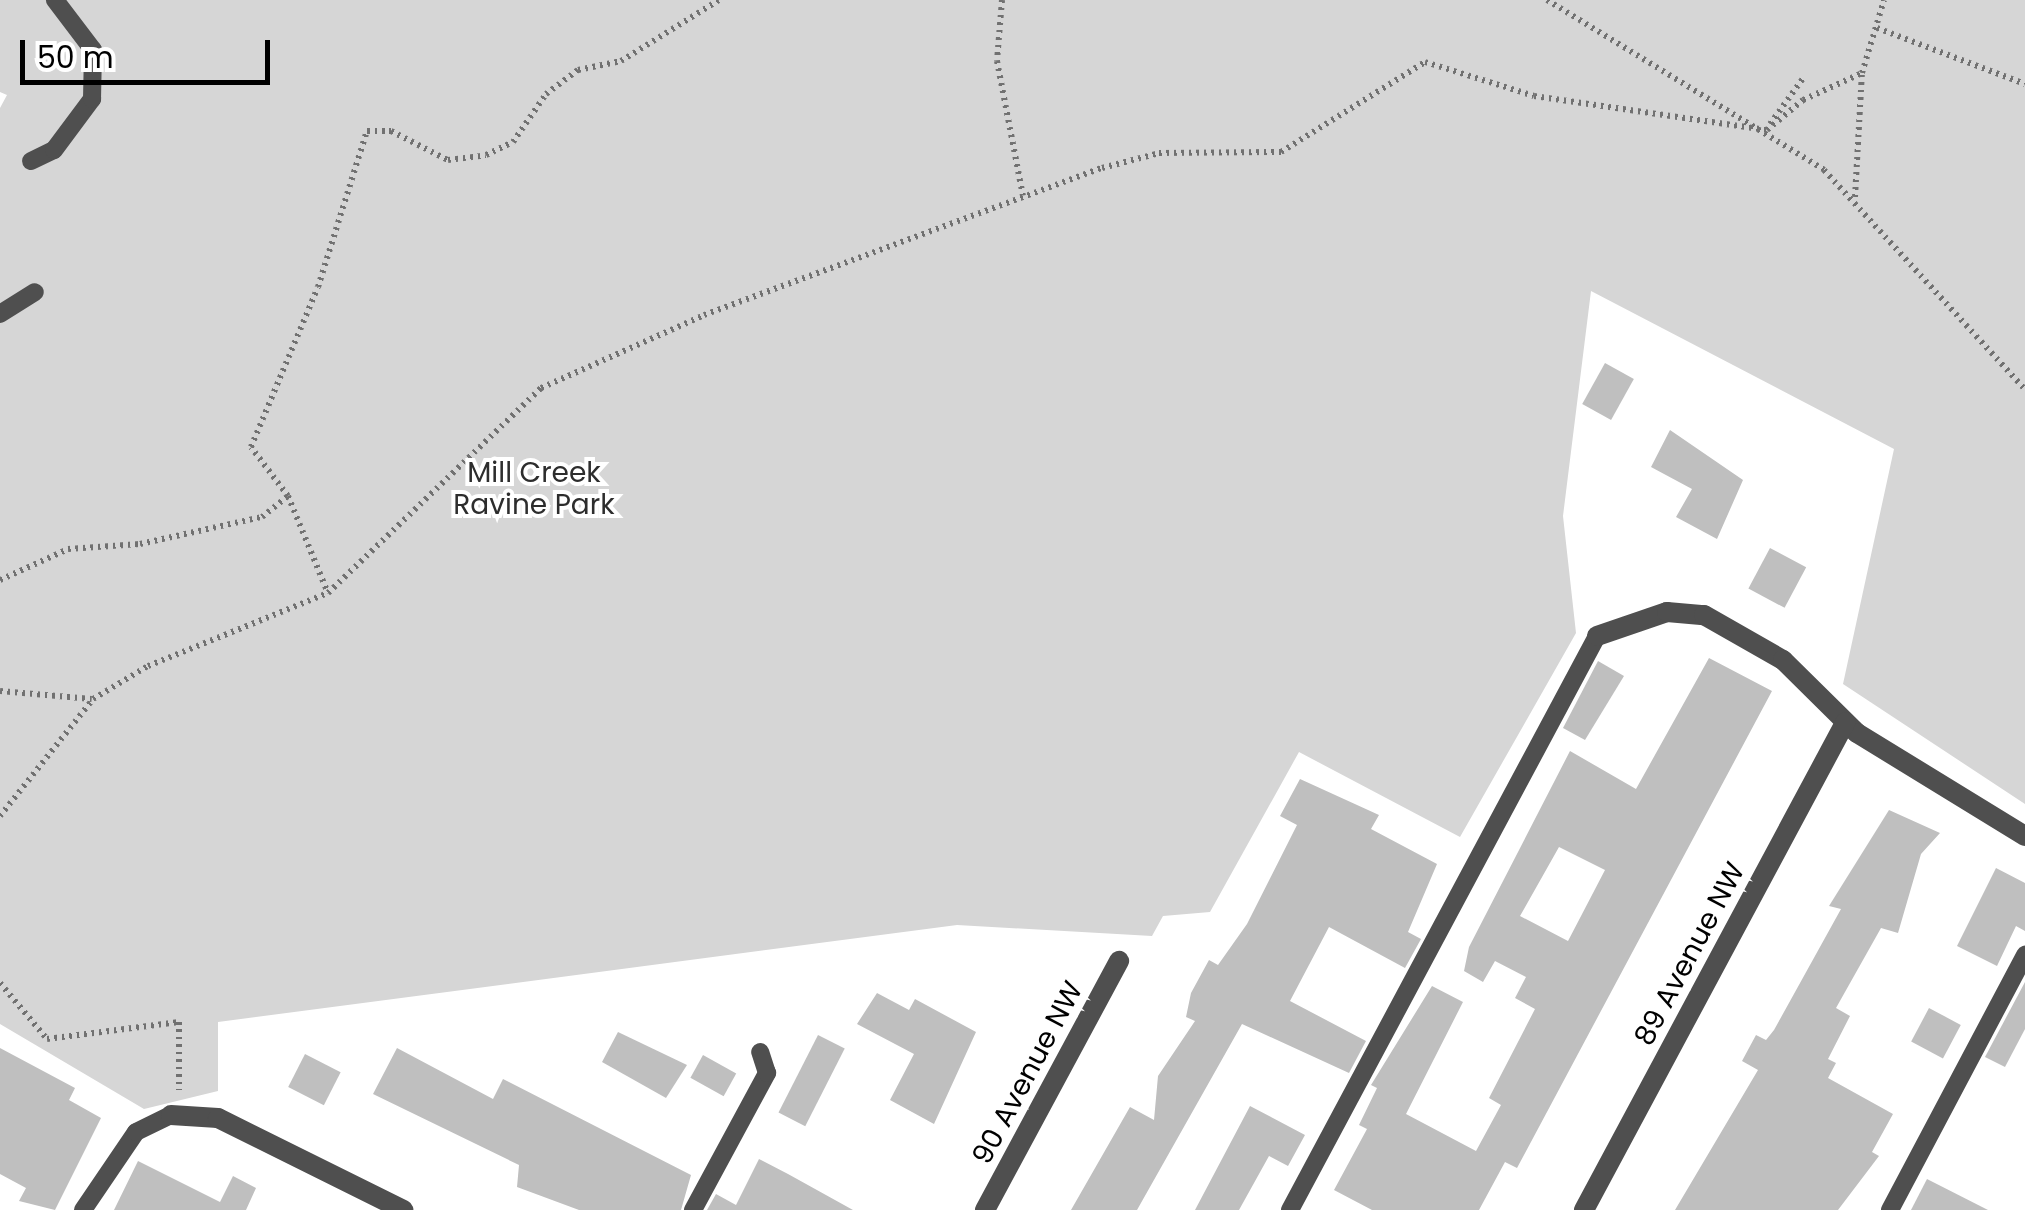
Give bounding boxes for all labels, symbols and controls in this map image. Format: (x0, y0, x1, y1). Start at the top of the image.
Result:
scale bar (25, 20, 275, 82)
text: 50 m (37, 36, 114, 79)
park label: Mill Creek Ravine Park (453, 456, 615, 522)
street label: 89 Avenue NW (1628, 857, 1752, 1051)
street label: 90 Avenue NW (966, 976, 1090, 1170)

